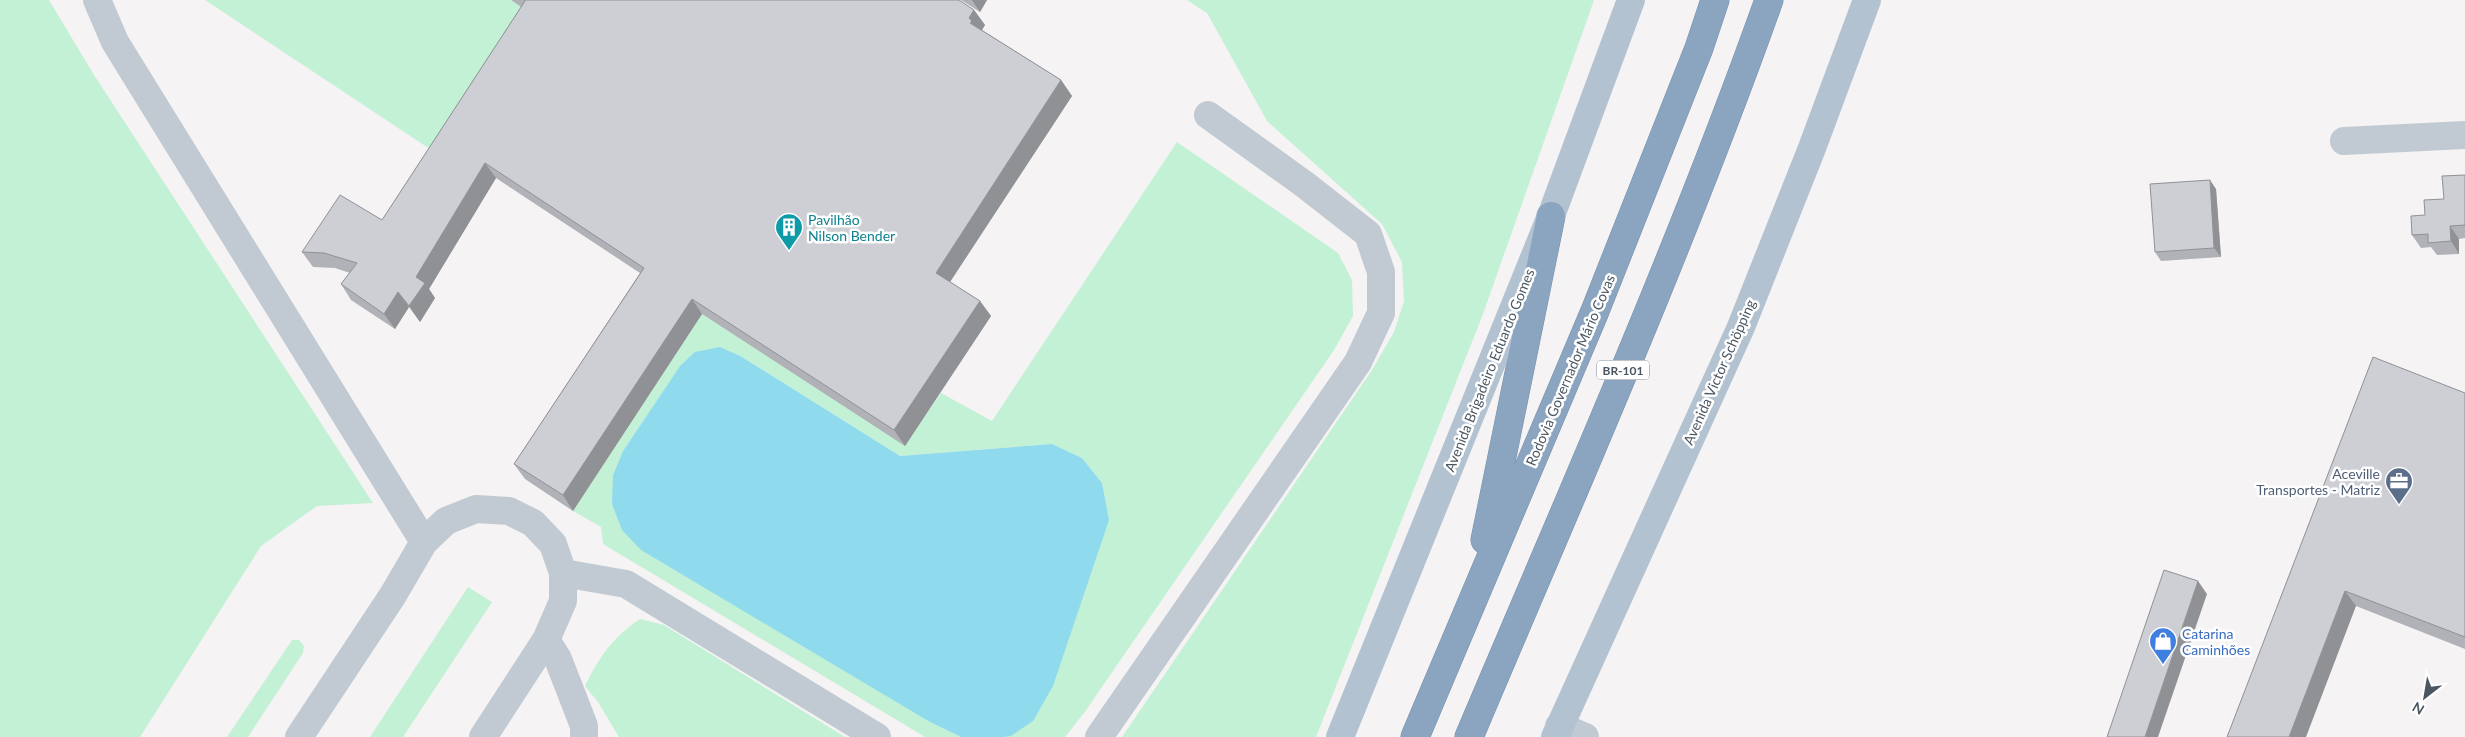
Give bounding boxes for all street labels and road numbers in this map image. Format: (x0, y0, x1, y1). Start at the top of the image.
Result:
street label: Avenida Brigadeiro Eduardo Gomes (1440, 266, 1538, 474)
street label: Rodovia Governador Mário Covas (1522, 272, 1618, 468)
street label: Avenida Victor Schöpping (1679, 297, 1759, 447)
road number: BR-101 (1597, 360, 1649, 380)

